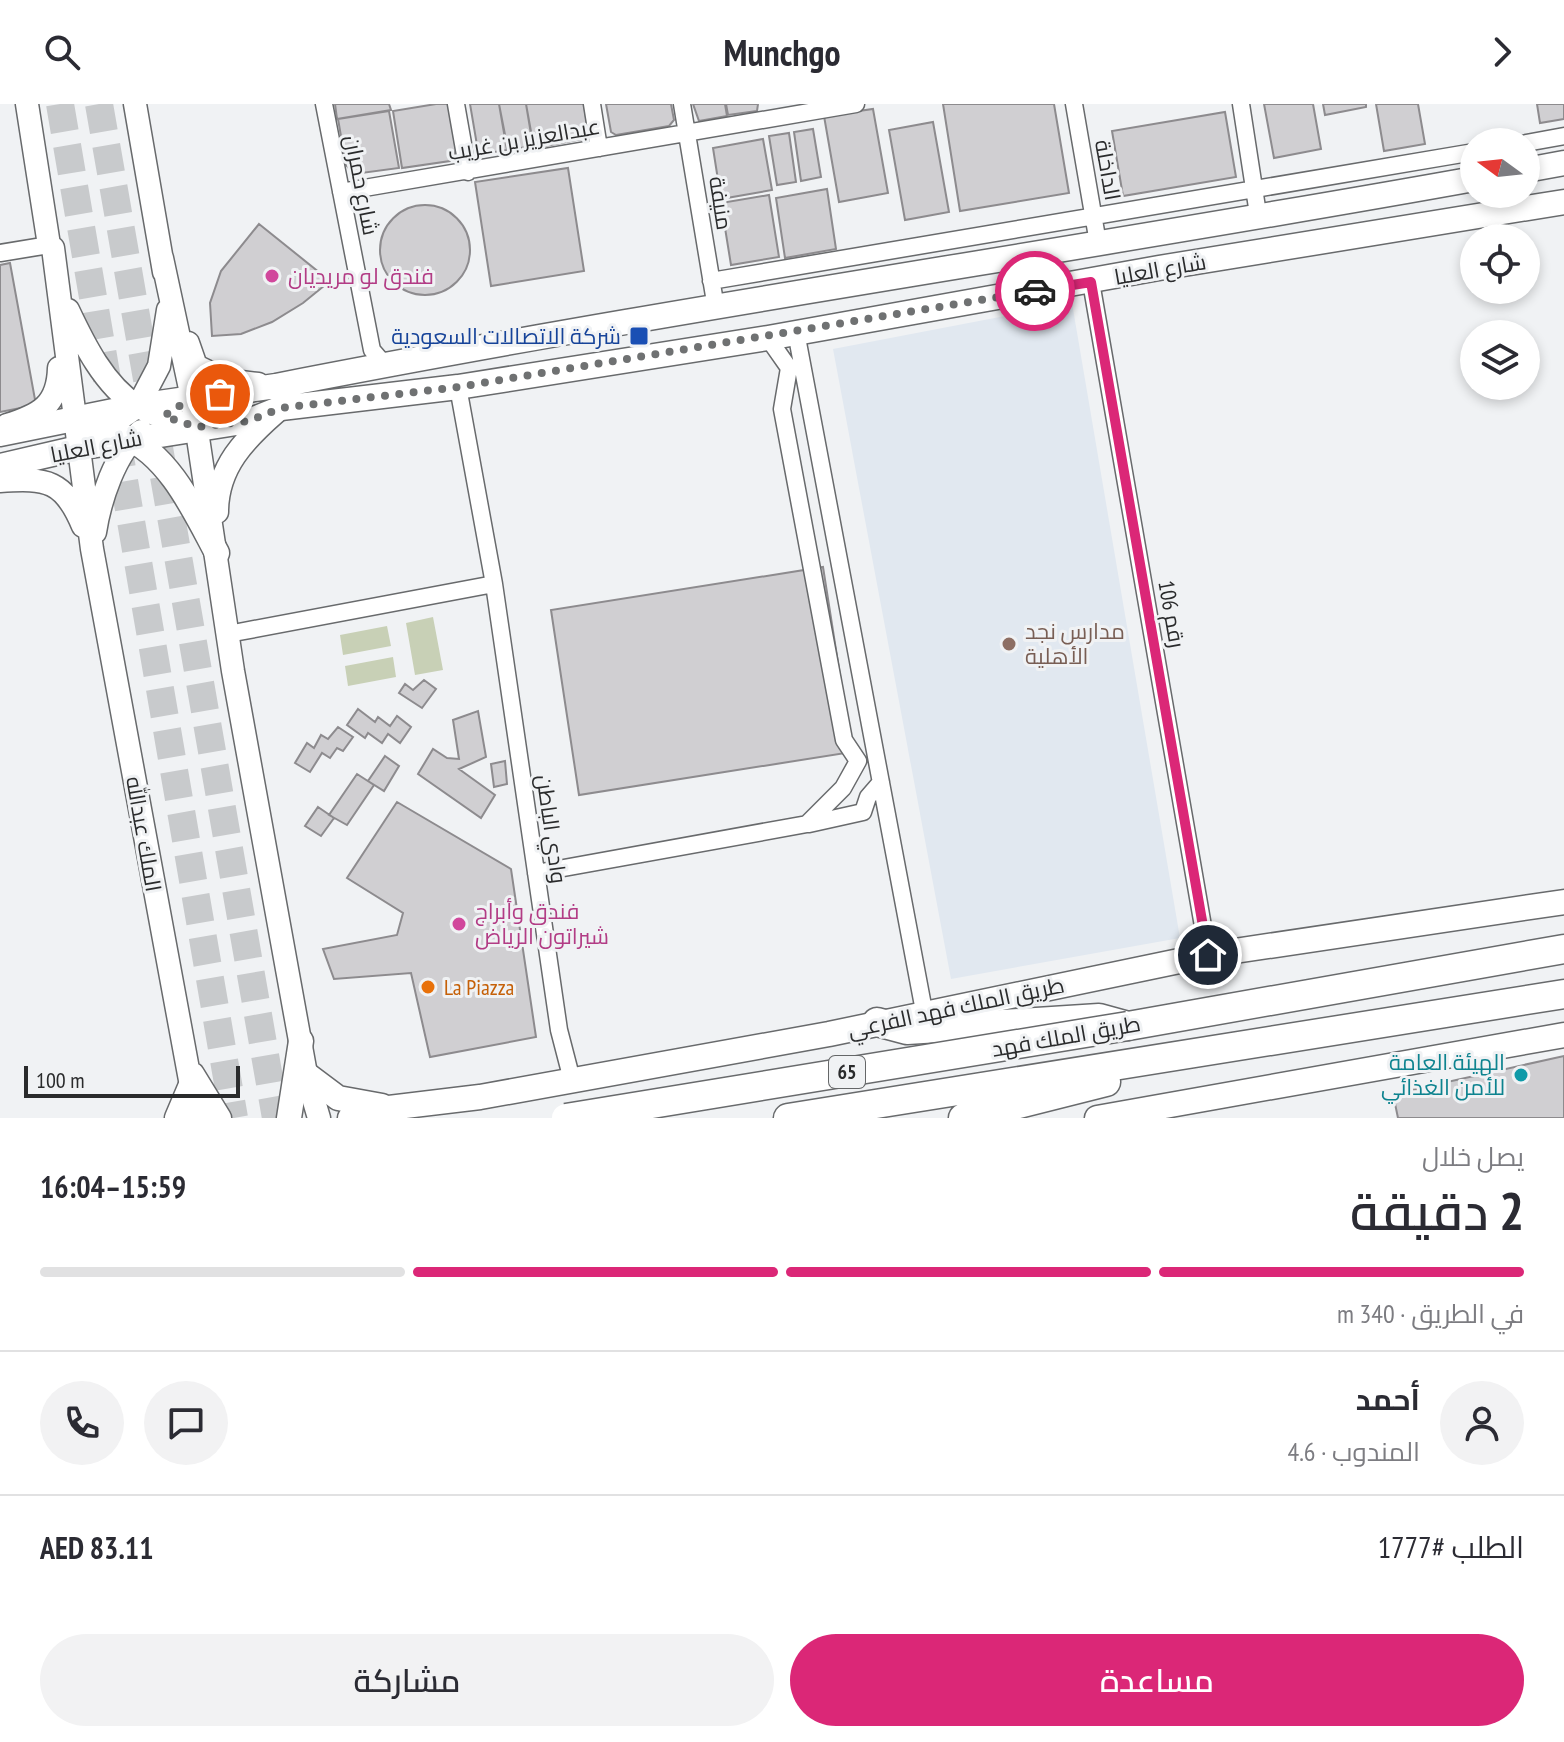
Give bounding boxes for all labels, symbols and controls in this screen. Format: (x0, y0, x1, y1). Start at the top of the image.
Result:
text: Munchgo (724, 29, 840, 76)
icon: search (40, 30, 84, 74)
icon: forward (1480, 30, 1524, 74)
street label: عبدالعزيز بن غريب (446, 112, 602, 166)
north arrow (1460, 128, 1540, 208)
map controls (1460, 128, 1540, 400)
street label: شارع حمران (338, 133, 385, 238)
street label: الداخلة (1089, 137, 1127, 203)
street label: منيفة (703, 174, 739, 232)
button: locate (1460, 224, 1540, 304)
street label: شارع العليا (1112, 247, 1208, 292)
courier (995, 251, 1075, 331)
place label: فندق لو مريديان (288, 262, 434, 290)
marker: فندق لو مريديان (263, 267, 281, 285)
icon: car (1013, 269, 1057, 313)
button: layers (1460, 320, 1540, 400)
place label: شركة الاتصالات السعودية (391, 322, 621, 350)
marker: شركة الاتصالات السعودية (628, 325, 650, 347)
pin (186, 360, 254, 428)
icon: bag (198, 372, 242, 416)
street label: شارع العليا (48, 423, 144, 470)
street label: رقم 106 (1150, 578, 1192, 650)
place label: مدارس نجد الأهلية (1025, 617, 1125, 670)
marker: مدارس نجد الأهلية (1000, 635, 1018, 653)
street label: وادي الباطن (528, 773, 573, 886)
street label: الملك عبدالله (120, 774, 168, 894)
place label: فندق وأبراج شيراتون الرياض (475, 897, 609, 950)
marker: فندق وأبراج شيراتون الرياض (450, 915, 468, 933)
pin (1174, 921, 1242, 989)
icon: home (1186, 933, 1230, 977)
street label: طريق الملك فهد الفرعي (845, 971, 1067, 1043)
place label: La Piazza (444, 973, 514, 1001)
marker: La Piazza (419, 978, 437, 996)
street label: طريق الملك فهد (989, 1010, 1143, 1062)
place label: الهيئة العامة للأمن الغذائي (1381, 1048, 1505, 1104)
road number: 65 (829, 1056, 865, 1088)
scale bar (24, 1062, 240, 1098)
text: 100 m (36, 1066, 85, 1094)
marker: الهيئة العامة للأمن الغذائي (1512, 1066, 1530, 1084)
text: يصل خلال (1422, 1140, 1524, 1173)
text: 15:59–16:04 (40, 1167, 186, 1206)
text: 2 دقيقة (1350, 1177, 1524, 1244)
text: في الطريق · 340 m (1337, 1297, 1524, 1330)
text: أحمد (1356, 1379, 1420, 1418)
button: phone (40, 1381, 124, 1465)
button: chat (144, 1381, 228, 1465)
button: person (1440, 1381, 1524, 1465)
text: المندوب · 4.6 (1287, 1435, 1420, 1468)
text: الطلب #1777 (1378, 1527, 1524, 1566)
text: AED 83.11 (40, 1528, 154, 1567)
button: مشاركة (40, 1634, 774, 1726)
button: مساعدة (790, 1634, 1524, 1726)

